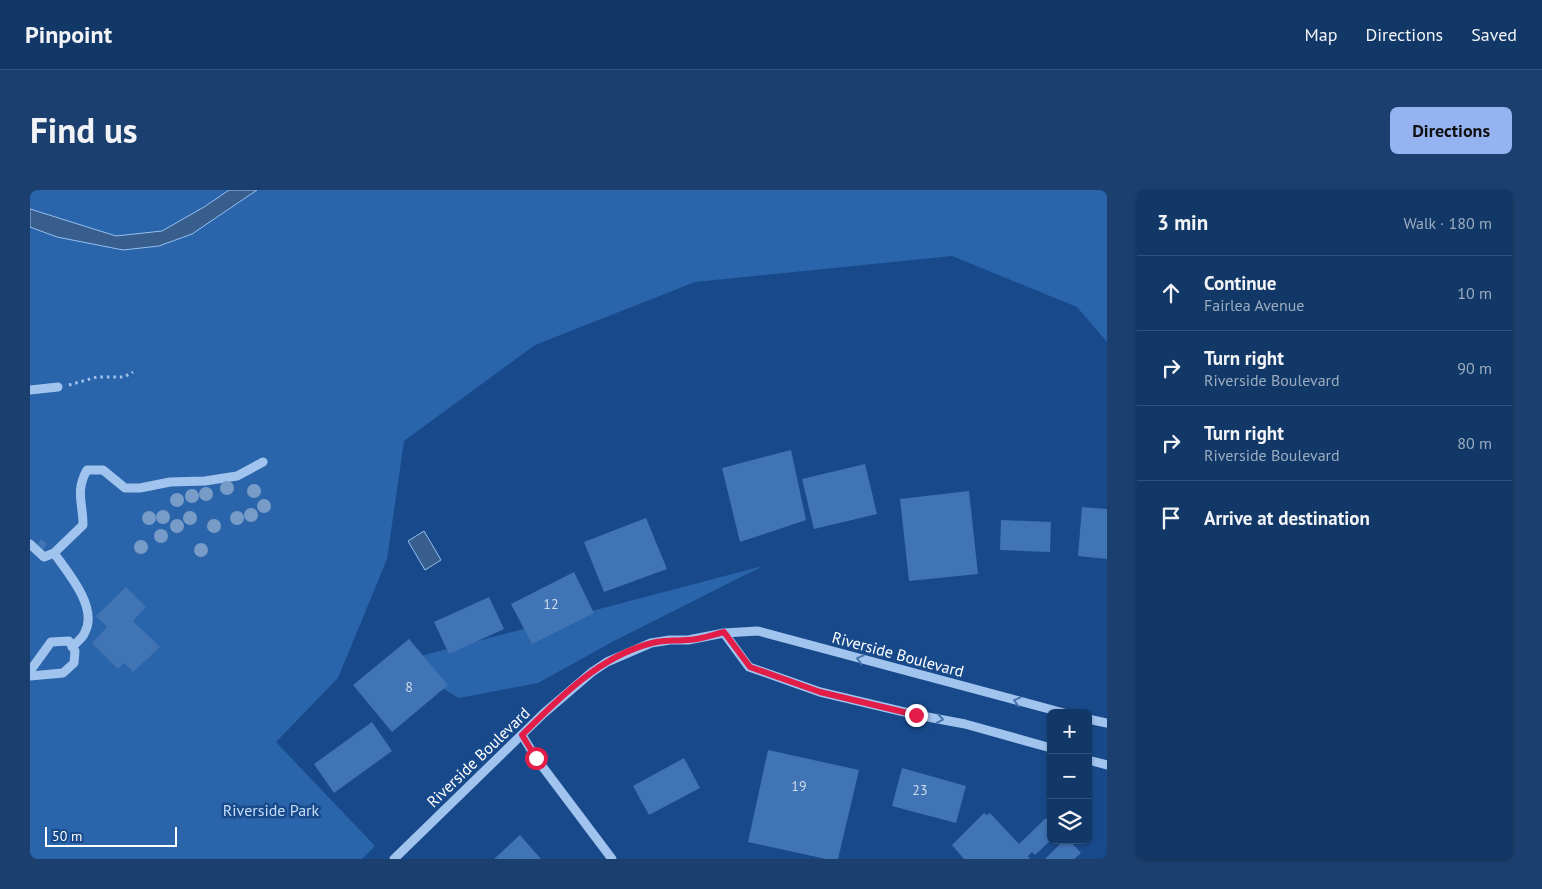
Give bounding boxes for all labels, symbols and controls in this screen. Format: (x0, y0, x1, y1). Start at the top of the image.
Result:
text: Pinpoint (25, 19, 112, 50)
text: Map (1305, 23, 1337, 46)
text: Directions (1365, 23, 1443, 46)
text: Saved (1471, 23, 1517, 46)
text: Find us (30, 107, 138, 153)
button: Directions (1390, 107, 1512, 154)
text: 3 min (1157, 209, 1208, 236)
text: Walk · 180 m (1403, 213, 1492, 233)
text: Continue (1204, 271, 1276, 295)
icon: ahead (1157, 279, 1185, 307)
text: 10 m (1457, 283, 1492, 303)
text: Fairlea Avenue (1204, 295, 1304, 315)
text: Turn right (1204, 346, 1284, 370)
icon: right (1157, 354, 1185, 382)
text: 90 m (1457, 358, 1492, 378)
text: Riverside Boulevard (1204, 370, 1340, 390)
text: Turn right (1204, 421, 1284, 445)
icon: right (1157, 429, 1185, 457)
text: 80 m (1457, 433, 1492, 453)
text: Riverside Boulevard (1204, 445, 1340, 465)
icon: arrive (1157, 504, 1185, 532)
text: Arrive at destination (1204, 506, 1370, 530)
house number: 12 (543, 595, 559, 613)
street label: Riverside Boulevard (830, 627, 966, 681)
one-way arrow (856, 655, 864, 665)
house number: 8 (405, 678, 413, 696)
one-way arrow (1012, 696, 1021, 707)
street label: Riverside Boulevard (422, 703, 534, 811)
route end (905, 704, 928, 727)
map controls (1047, 709, 1092, 844)
button: + (1047, 709, 1092, 754)
one-way arrow (936, 714, 945, 724)
route start (525, 747, 548, 770)
button: − (1047, 754, 1092, 799)
house number: 19 (791, 777, 807, 795)
house number: 23 (912, 781, 928, 799)
button: layers (1047, 799, 1092, 844)
park label: Riverside Park (223, 800, 320, 820)
scale bar (45, 824, 178, 847)
text: 50 m (52, 827, 82, 845)

